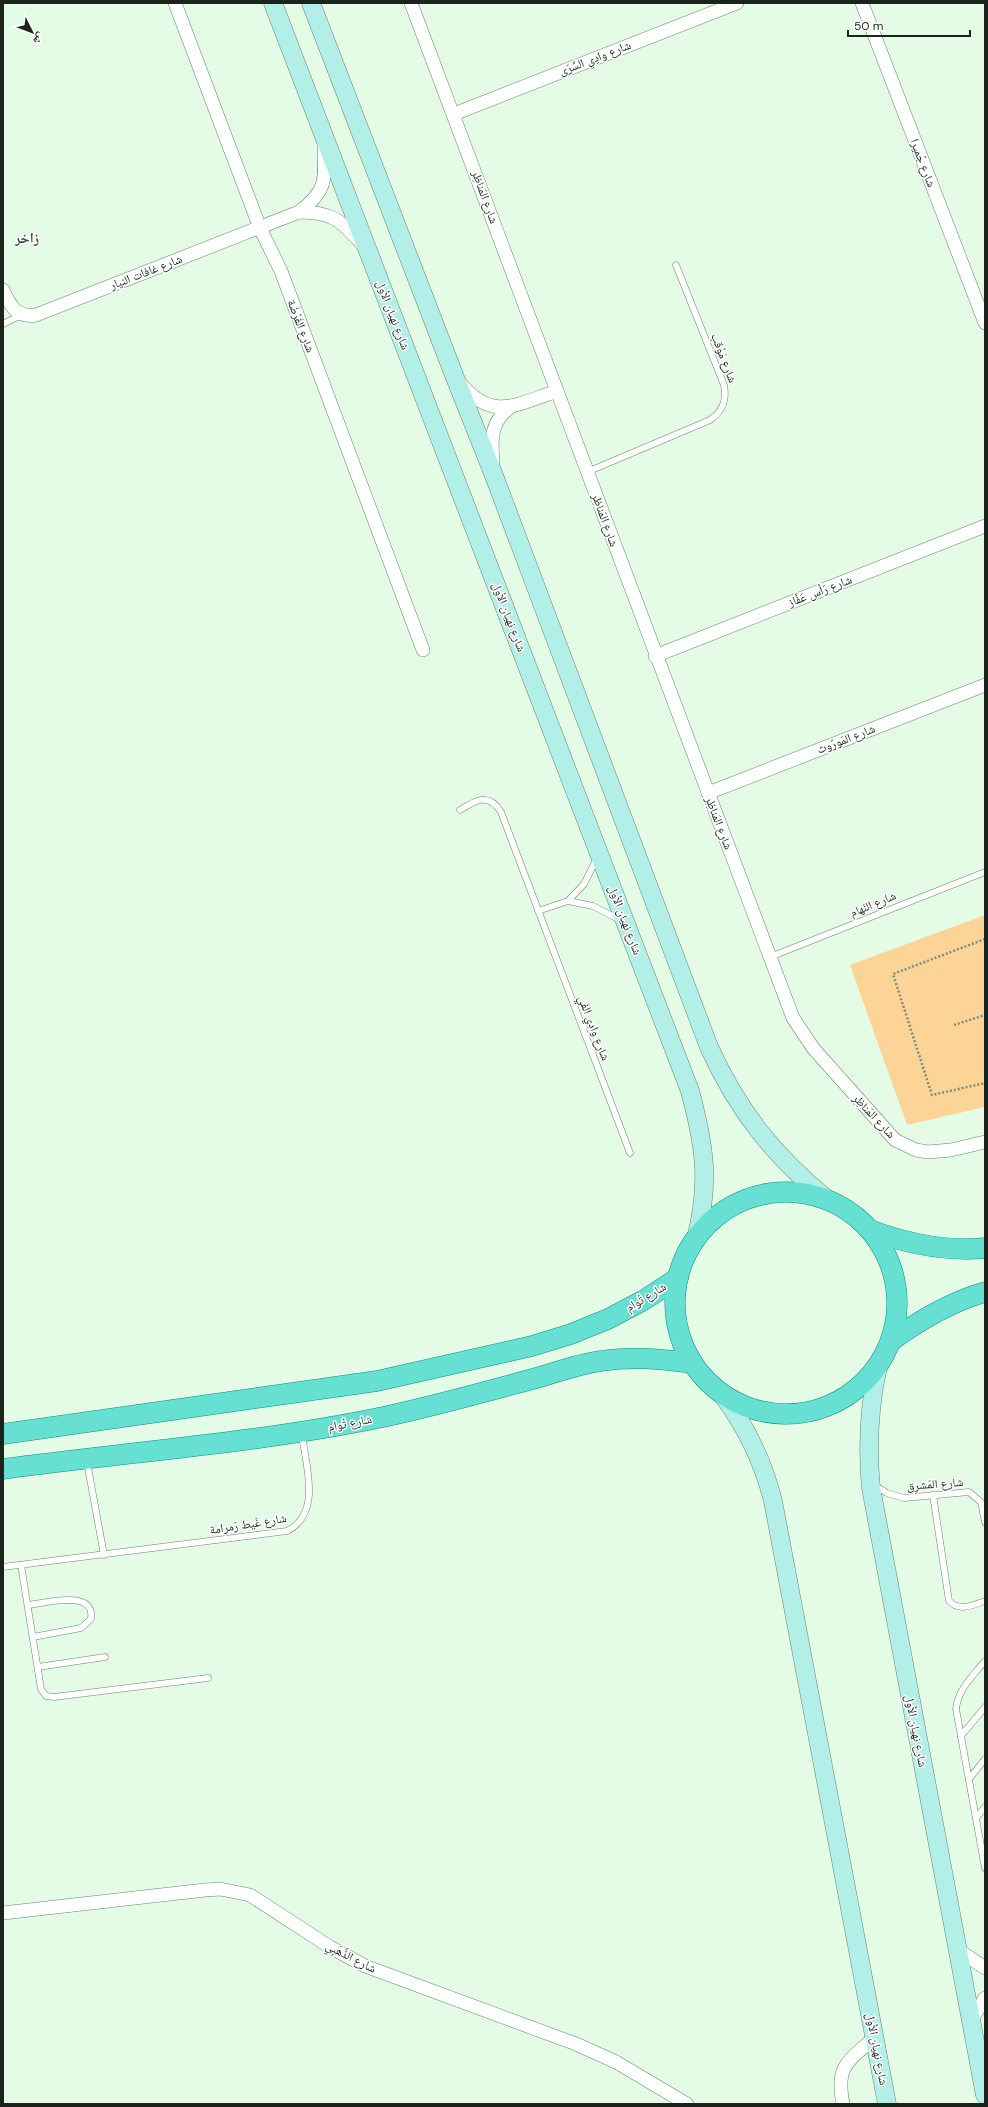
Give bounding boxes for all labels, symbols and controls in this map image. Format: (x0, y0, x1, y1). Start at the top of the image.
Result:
north arrow (12, 12, 52, 52)
scale bar (848, 12, 970, 38)
text: 50 m (854, 18, 883, 34)
text: ش (29, 29, 49, 48)
street label: شارع وادِي السَّرَى (557, 37, 634, 81)
street label: شارع جُميرا (906, 137, 940, 190)
street label: شارع المَناظِر (468, 167, 502, 226)
district label: زاخر (14, 229, 39, 247)
street label: شارع غافات النيار (106, 251, 185, 294)
street label: شارع نهيان الأول (372, 278, 414, 352)
street label: شارع الفَرْضَة (284, 297, 318, 355)
street label: شارع مَوْقب (707, 331, 741, 385)
street label: شارع المَناظِر (588, 490, 622, 549)
street label: شارع رَأس عَفَّاز (785, 571, 854, 611)
street label: شارع نهيان الأول (488, 580, 530, 654)
street label: شارع المَورُوث (814, 720, 878, 757)
street label: شارع المَناظِر (701, 793, 736, 852)
street label: شارع نهيان الأول (604, 883, 646, 957)
street label: شارع النَهام (848, 887, 899, 920)
street label: شارع وادِي الفَي (572, 993, 614, 1064)
street label: شارع المَناظِر (848, 1089, 899, 1142)
street label: شارع تُوام (623, 1279, 669, 1315)
street label: شارع تُوام (327, 1411, 373, 1435)
street label: شارع المَشرِق (906, 1474, 964, 1495)
street label: شارع غَيط رَمرامة (208, 1510, 288, 1538)
street label: شارع نهيان الأول (901, 1693, 931, 1769)
street label: شارع الذَّهَبِي (322, 1937, 379, 1978)
street label: شارع نهيان الأول (862, 2011, 892, 2087)

